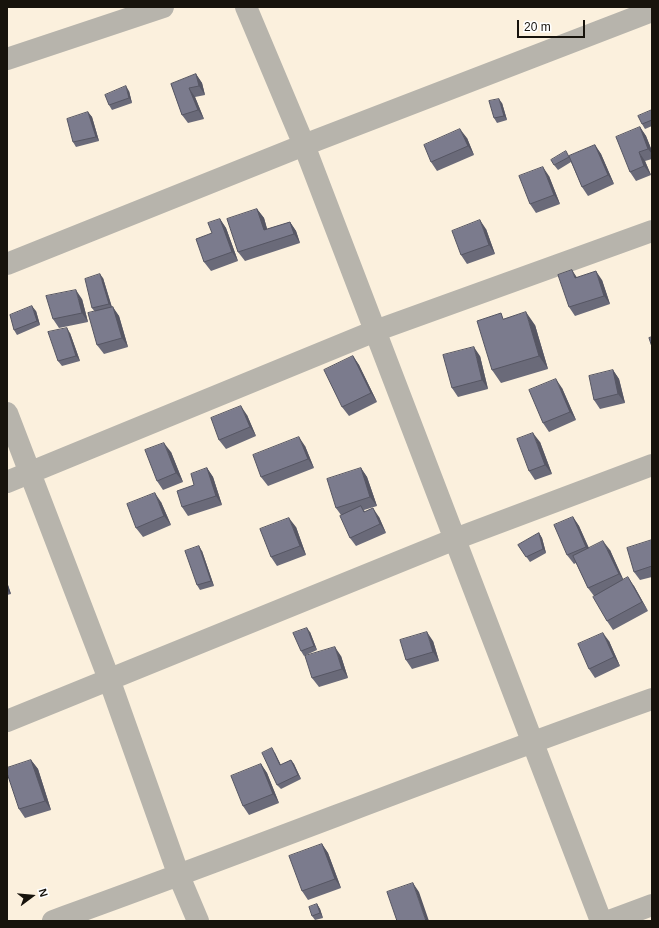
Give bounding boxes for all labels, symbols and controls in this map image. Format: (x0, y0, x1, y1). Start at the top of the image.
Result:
scale bar (519, 12, 587, 38)
text: 20 m (524, 20, 551, 34)
north arrow (12, 876, 52, 916)
text: N (37, 887, 50, 898)

